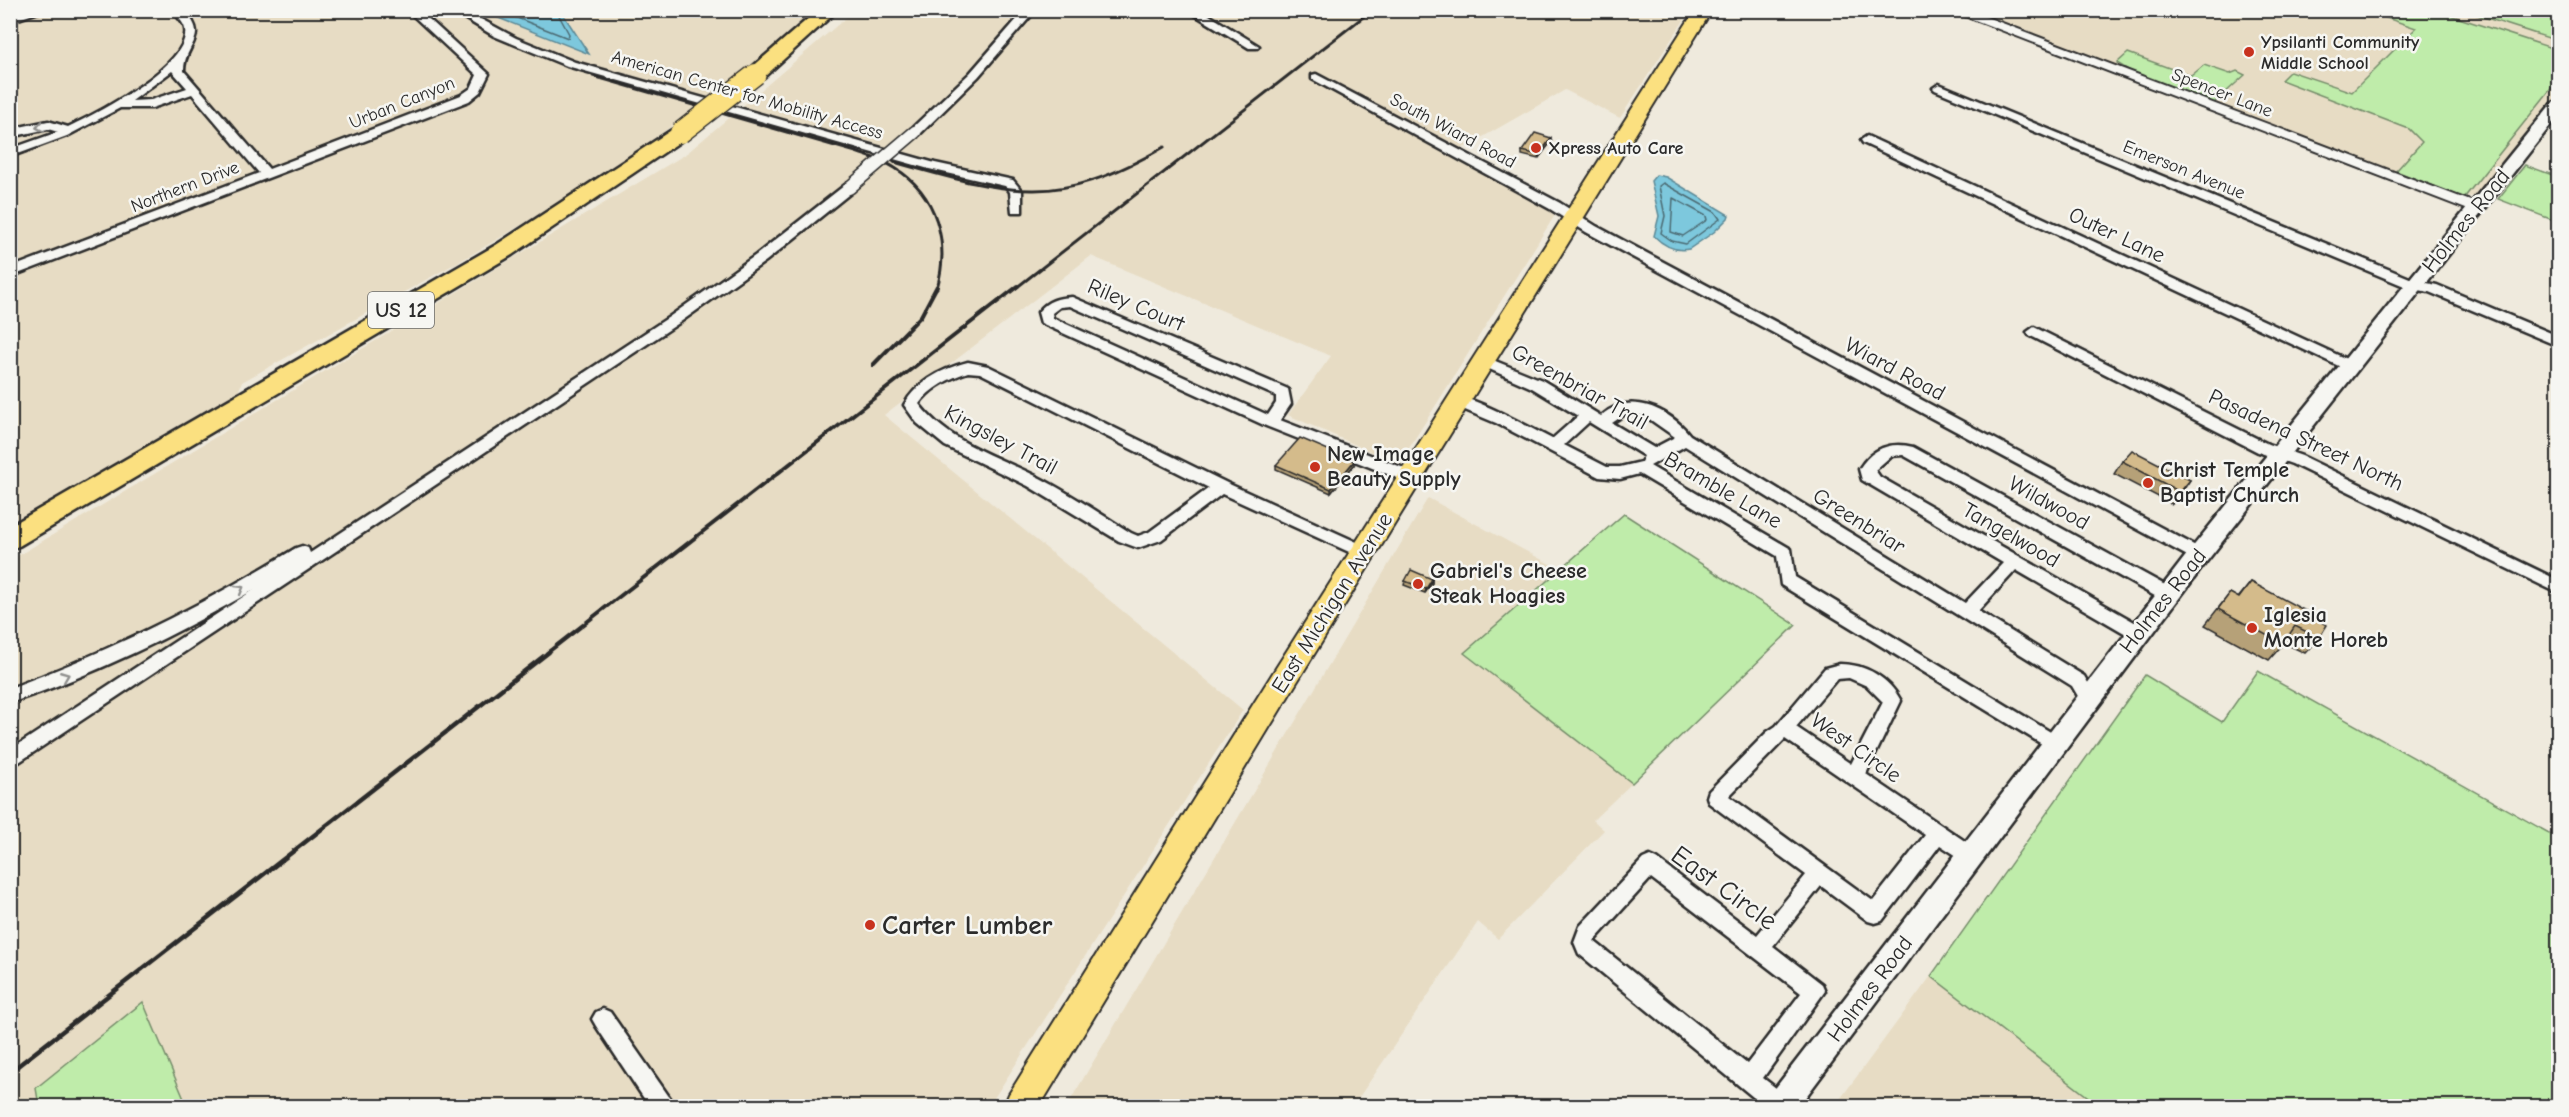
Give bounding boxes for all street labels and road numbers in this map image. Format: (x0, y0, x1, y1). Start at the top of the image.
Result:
street label: American Center for Mobility Access (609, 46, 885, 144)
street label: Spencer Lane (2169, 64, 2275, 122)
street label: Urban Canyon (346, 72, 458, 134)
street label: South Wiard Road (1386, 89, 1520, 173)
street label: Emerson Avenue (2120, 136, 2248, 204)
street label: Northern Drive (128, 157, 242, 217)
street label: Holmes Road (2416, 164, 2516, 278)
street label: Outer Lane (2065, 201, 2169, 269)
street label: Riley Court (1084, 273, 1189, 337)
road number: US 12 (368, 292, 434, 328)
street label: Wiard Road (1840, 332, 1950, 406)
street label: Greenbriar Trail (1507, 339, 1653, 435)
street label: Pasadena Street North (2204, 383, 2408, 497)
street label: Kingsley Trail (940, 399, 1062, 481)
street label: Bramble Lane (1659, 446, 1787, 534)
street label: Wildwood (2004, 470, 2094, 536)
street label: Greenbriar (1808, 482, 1910, 560)
street label: Tangelwood (1958, 497, 2064, 573)
street label: East Michigan Avenue (1266, 508, 1398, 698)
street label: Holmes Road (2114, 544, 2212, 658)
street label: West Circle (1806, 707, 1906, 789)
street label: East Circle (1665, 839, 1783, 937)
street label: Holmes Road (1822, 931, 1918, 1047)

